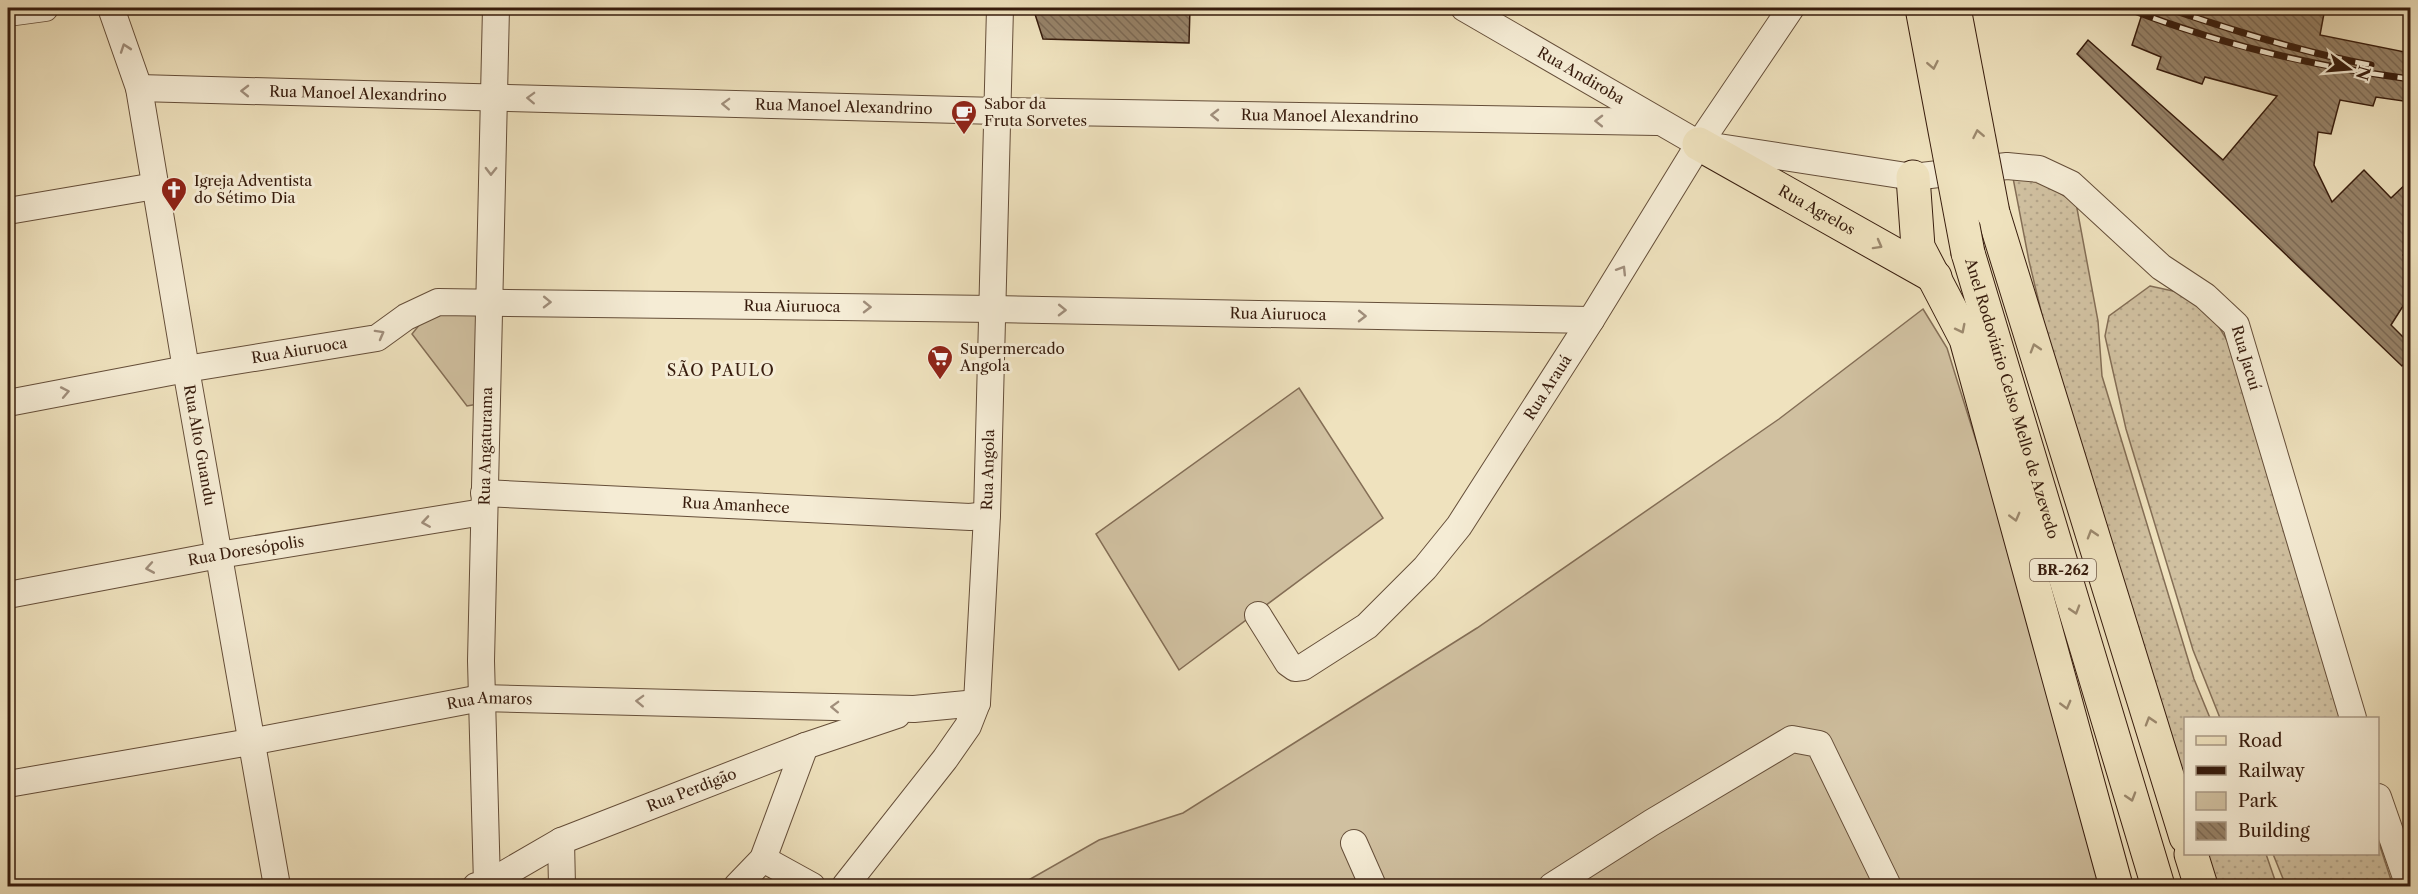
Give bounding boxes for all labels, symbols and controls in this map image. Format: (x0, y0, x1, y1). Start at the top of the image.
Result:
north arrow (2319, 39, 2379, 99)
street label: Rua Andiroba (1534, 42, 1628, 108)
one-way arrow (119, 43, 132, 54)
one-way arrow (1926, 60, 1939, 70)
text: N (2352, 64, 2375, 83)
street label: Rua Manoel Alexandrino (269, 81, 447, 105)
one-way arrow (240, 84, 249, 97)
one-way arrow (527, 92, 536, 104)
place label: Sabor da Fruta Sorvetes (984, 94, 1087, 130)
street label: Rua Manoel Alexandrino (755, 95, 933, 118)
one-way arrow (722, 97, 731, 110)
cafe icon: Sabor da Fruta Sorvetes (949, 98, 979, 136)
street label: Rua Manoel Alexandrino (1241, 105, 1419, 127)
one-way arrow (1210, 109, 1219, 121)
one-way arrow (1594, 115, 1603, 127)
one-way arrow (1972, 130, 1985, 140)
one-way arrow (485, 166, 497, 175)
place label: Igreja Adventista do Sétimo Dia (194, 171, 312, 207)
church icon: Igreja Adventista do Sétimo Dia (159, 175, 189, 213)
street label: Rua Agrelos (1775, 181, 1859, 239)
one-way arrow (1872, 238, 1882, 249)
street label: Anel Rodoviário Celso Mello de Azevedo (1961, 255, 2063, 541)
one-way arrow (1614, 266, 1626, 276)
one-way arrow (542, 296, 551, 309)
street label: Rua Aiuruoca (744, 296, 841, 316)
one-way arrow (863, 301, 872, 313)
street label: Rua Aiuruoca (1229, 303, 1327, 324)
one-way arrow (1058, 304, 1067, 316)
one-way arrow (1358, 309, 1367, 322)
one-way arrow (1954, 323, 1965, 334)
street label: Rua Jacuí (2228, 323, 2265, 393)
one-way arrow (374, 330, 384, 341)
street label: Rua Aiuruoca (250, 333, 349, 367)
place label: Supermercado Angola (959, 339, 1065, 375)
supermarket icon: Supermercado Angola (925, 343, 955, 381)
one-way arrow (2030, 343, 2042, 354)
street label: Rua Arauá (1520, 351, 1575, 423)
district label: SÃO PAULO (667, 359, 775, 380)
street label: Rua Alto Guandu (180, 383, 220, 507)
one-way arrow (60, 386, 70, 399)
street label: Rua Angaturama (475, 387, 496, 505)
street label: Rua Angola (977, 429, 998, 511)
street label: Rua Amanhece (681, 493, 790, 517)
one-way arrow (2007, 511, 2020, 521)
one-way arrow (421, 515, 430, 527)
one-way arrow (2087, 529, 2099, 540)
street label: Rua Doresópolis (186, 531, 305, 570)
road number: BR-262 (2030, 559, 2096, 581)
one-way arrow (146, 561, 156, 574)
one-way arrow (2068, 605, 2080, 615)
street label: Rua Amaros (445, 688, 533, 713)
one-way arrow (635, 695, 644, 708)
one-way arrow (2058, 700, 2071, 710)
one-way arrow (830, 701, 839, 713)
one-way arrow (2145, 716, 2157, 727)
legend (2184, 717, 2379, 855)
text: Road (2238, 730, 2283, 752)
text: Railway (2238, 760, 2306, 782)
street label: Rua Perdigão (644, 764, 739, 816)
text: Park (2238, 790, 2279, 812)
one-way arrow (2124, 791, 2136, 802)
text: Building (2238, 820, 2310, 842)

